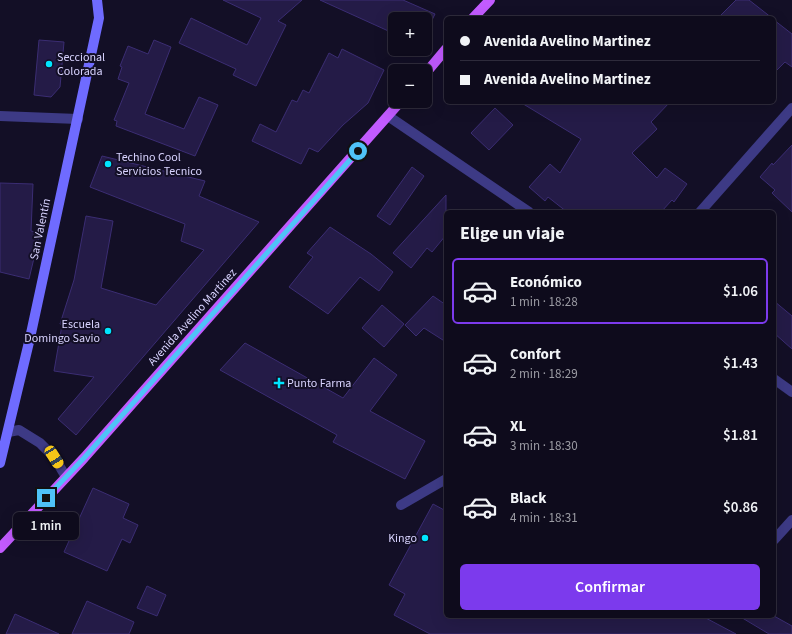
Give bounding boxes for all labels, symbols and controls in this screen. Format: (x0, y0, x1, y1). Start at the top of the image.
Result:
map controls (388, 12, 432, 108)
button: + (388, 12, 432, 56)
text: Avenida Avelino Martinez (484, 31, 651, 52)
place label: Seccional Colorada (57, 49, 105, 80)
marker: Seccional Colorada (44, 59, 54, 69)
button: − (388, 64, 432, 108)
text: Avenida Avelino Martinez (484, 69, 651, 90)
route start (349, 142, 367, 160)
place label: Techino Cool Servicios Tecnico (116, 149, 202, 180)
marker: Techino Cool Servicios Tecnico (103, 159, 113, 169)
street label: San Valentín (26, 197, 55, 261)
text: Elige un viaje (460, 221, 565, 246)
street label: Avenida Avelino Martinez (144, 265, 241, 370)
text: Económico (510, 272, 582, 293)
icon: car (462, 273, 498, 309)
text: $1.06 (723, 281, 758, 302)
text: 1 min · 18:28 (510, 293, 578, 311)
place label: Escuela Domingo Savio (24, 316, 100, 347)
marker: Escuela Domingo Savio (103, 326, 113, 336)
text: Confort (510, 344, 561, 365)
icon: car (462, 345, 498, 381)
text: $1.43 (723, 353, 758, 374)
text: 2 min · 18:29 (510, 365, 578, 383)
place label: Punto Farma (287, 375, 351, 392)
marker: Punto Farma (274, 378, 284, 388)
text: XL (510, 416, 526, 437)
icon: car (462, 417, 498, 453)
text: $1.81 (723, 425, 758, 446)
text: 3 min · 18:30 (510, 437, 578, 455)
car (43, 444, 65, 470)
text: Black (510, 488, 547, 509)
route end (37, 489, 55, 507)
icon: car (462, 489, 498, 525)
text: $0.86 (723, 497, 758, 518)
text: 4 min · 18:31 (510, 509, 578, 527)
callout: 1 min (13, 512, 79, 540)
text: 1 min (31, 517, 61, 535)
place label: Kingo (388, 530, 417, 547)
marker: Kingo (420, 533, 430, 543)
button: Confirmar (460, 564, 760, 610)

